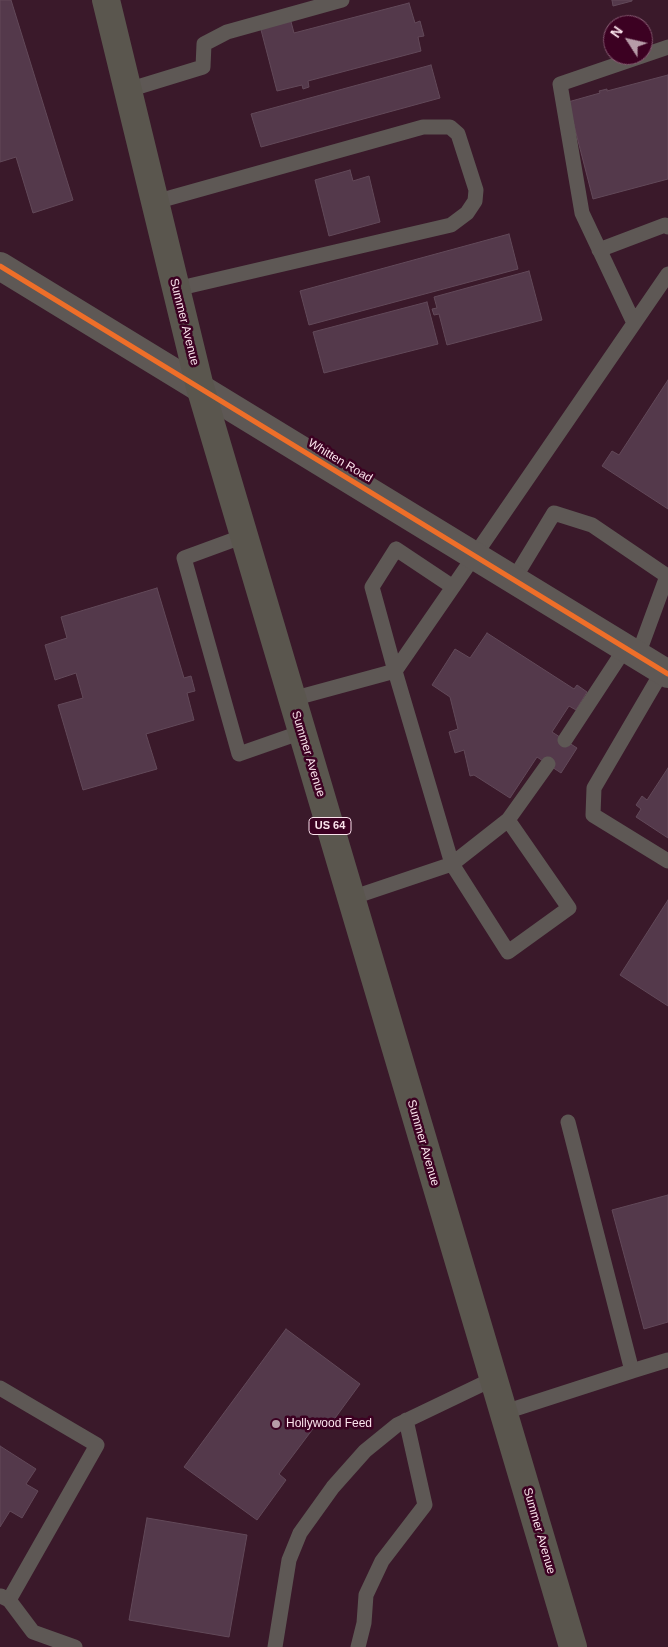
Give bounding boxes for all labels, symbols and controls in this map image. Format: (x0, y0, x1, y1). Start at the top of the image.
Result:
north arrow (603, 15, 653, 65)
text: N (607, 23, 626, 41)
street label: Summer Avenue (166, 277, 202, 367)
street label: Whitten Road (305, 436, 375, 486)
street label: Summer Avenue (288, 709, 328, 799)
road number: US 64 (309, 818, 351, 834)
street label: Summer Avenue (404, 1098, 442, 1188)
place label: Hollywood Feed (286, 1417, 372, 1431)
marker: Hollywood Feed (270, 1418, 282, 1430)
street label: Summer Avenue (520, 1486, 558, 1576)

